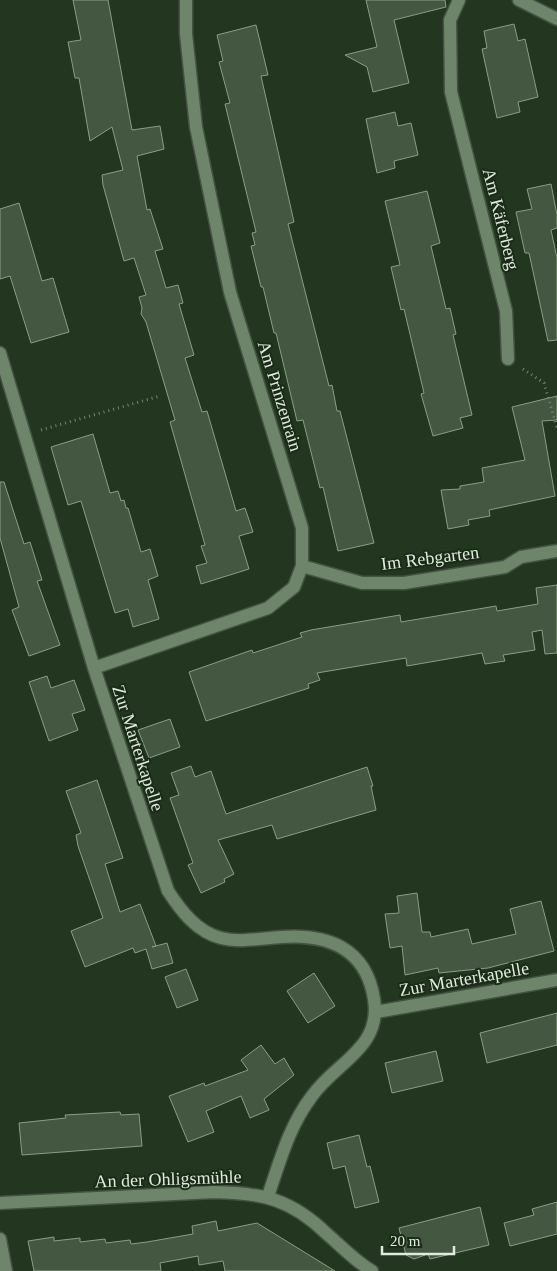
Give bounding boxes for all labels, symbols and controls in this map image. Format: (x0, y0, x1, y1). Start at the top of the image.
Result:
street label: Am Käferberg (479, 166, 523, 272)
street label: Am Prinzenrain (254, 338, 306, 454)
street label: Im Rebgarten (380, 542, 480, 574)
street label: Zur Marterkapelle (108, 682, 168, 814)
street label: Zur Marterkapelle (398, 958, 530, 1000)
street label: An der Ohligsmühle (94, 1166, 242, 1192)
scale bar (382, 1224, 454, 1256)
text: 20 m (390, 1233, 421, 1249)

